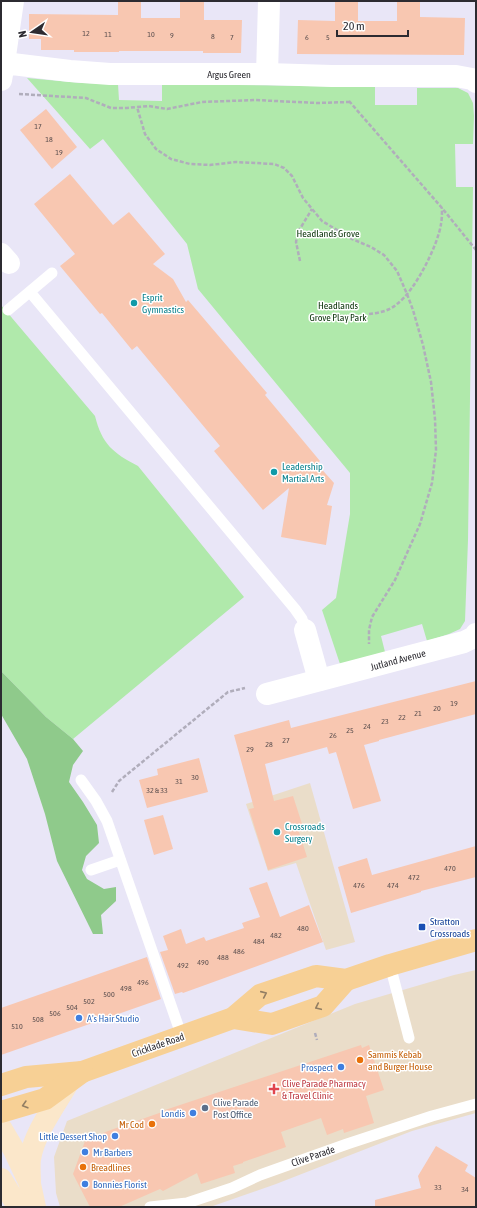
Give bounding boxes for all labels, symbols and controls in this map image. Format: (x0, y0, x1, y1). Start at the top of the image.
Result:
north arrow (12, 12, 52, 52)
scale bar (337, 12, 408, 38)
text: 20 m (343, 19, 365, 33)
house number: 12 (82, 29, 90, 38)
text: N (16, 30, 29, 39)
house number: 11 (104, 30, 112, 39)
house number: 10 (147, 30, 155, 39)
house number: 9 (170, 31, 174, 40)
house number: 8 (211, 32, 215, 41)
house number: 7 (230, 33, 234, 42)
house number: 6 (305, 33, 309, 42)
house number: 5 (326, 33, 330, 42)
street label: Argus Green (207, 69, 251, 80)
house number: 17 (34, 122, 42, 131)
house number: 18 (45, 135, 53, 144)
house number: 19 (55, 148, 63, 157)
park label: Headlands Grove (297, 228, 360, 239)
place label: Esprit Gymnastics (142, 292, 185, 315)
marker: Esprit Gymnastics (129, 298, 139, 308)
park label: Headlands Grove Play Park (309, 300, 367, 323)
place label: Leadership Martial Arts (282, 461, 325, 484)
marker: Leadership Martial Arts (269, 467, 279, 477)
street label: Jutland Avenue (369, 647, 427, 673)
house number: 19 (450, 699, 458, 708)
house number: 20 (433, 704, 441, 713)
house number: 21 (414, 709, 422, 718)
house number: 22 (398, 713, 406, 722)
house number: 23 (381, 717, 389, 726)
house number: 24 (363, 722, 371, 731)
house number: 25 (346, 726, 354, 735)
house number: 26 (329, 731, 337, 740)
house number: 27 (282, 736, 290, 745)
house number: 28 (265, 740, 273, 749)
house number: 29 (246, 745, 254, 754)
house number: 30 (191, 773, 199, 782)
house number: 31 (175, 777, 183, 786)
house number: 32 & 33 (146, 786, 168, 795)
place label: Crossroads Surgery (285, 821, 325, 844)
marker: Crossroads Surgery (272, 827, 282, 837)
house number: 470 (444, 864, 456, 873)
house number: 472 (408, 873, 420, 882)
house number: 476 (353, 881, 365, 890)
house number: 474 (387, 881, 399, 890)
place label: Stratton Crossroads (430, 916, 470, 939)
marker: Stratton Crossroads (417, 922, 427, 932)
house number: 480 (297, 924, 309, 933)
house number: 482 (270, 931, 282, 940)
house number: 484 (253, 937, 265, 946)
house number: 486 (233, 947, 245, 956)
house number: 488 (217, 953, 229, 962)
house number: 490 (197, 958, 209, 967)
house number: 492 (177, 961, 189, 970)
house number: 496 (137, 978, 149, 987)
house number: 498 (120, 984, 132, 993)
house number: 500 (103, 990, 115, 999)
one-way arrow (260, 991, 267, 999)
house number: 502 (83, 997, 95, 1006)
one-way arrow (315, 1002, 322, 1010)
house number: 504 (66, 1003, 78, 1012)
house number: 506 (49, 1009, 61, 1018)
marker: A's Hair Studio (74, 1013, 84, 1023)
place label: A's Hair Studio (87, 1013, 139, 1024)
house number: 508 (32, 1015, 44, 1024)
house number: 510 (11, 1022, 23, 1031)
street label: Cricklade Road (130, 1031, 186, 1059)
place label: Sammis Kebab and Burger House (368, 1049, 433, 1072)
marker: Sammis Kebab and Burger House (355, 1055, 365, 1065)
place label: Prospect (301, 1062, 333, 1073)
marker: Prospect (336, 1062, 346, 1072)
place label: Clive Parade Pharmacy & Travel Clinic (282, 1078, 366, 1101)
marker: Clive Parade Pharmacy & Travel Clinic (269, 1084, 279, 1094)
place label: Clive Parade Post Office (213, 1097, 259, 1120)
one-way arrow (22, 1100, 29, 1109)
marker: Clive Parade Post Office (200, 1103, 210, 1113)
place label: Londis (161, 1108, 185, 1119)
marker: Londis (188, 1108, 198, 1118)
place label: Mr Cod (119, 1119, 144, 1130)
marker: Mr Cod (147, 1119, 157, 1129)
place label: Little Dessert Shop (39, 1131, 107, 1142)
marker: Little Dessert Shop (110, 1131, 120, 1141)
street label: Clive Parade (290, 1143, 337, 1169)
marker: Mr Barbers (80, 1147, 90, 1157)
place label: Mr Barbers (93, 1147, 133, 1158)
marker: Breadlines (78, 1162, 88, 1172)
place label: Breadlines (91, 1162, 131, 1173)
marker: Bonnies Florist (80, 1179, 90, 1189)
place label: Bonnies Florist (93, 1179, 147, 1190)
house number: 33 (434, 1183, 442, 1192)
house number: 34 (461, 1185, 469, 1194)

